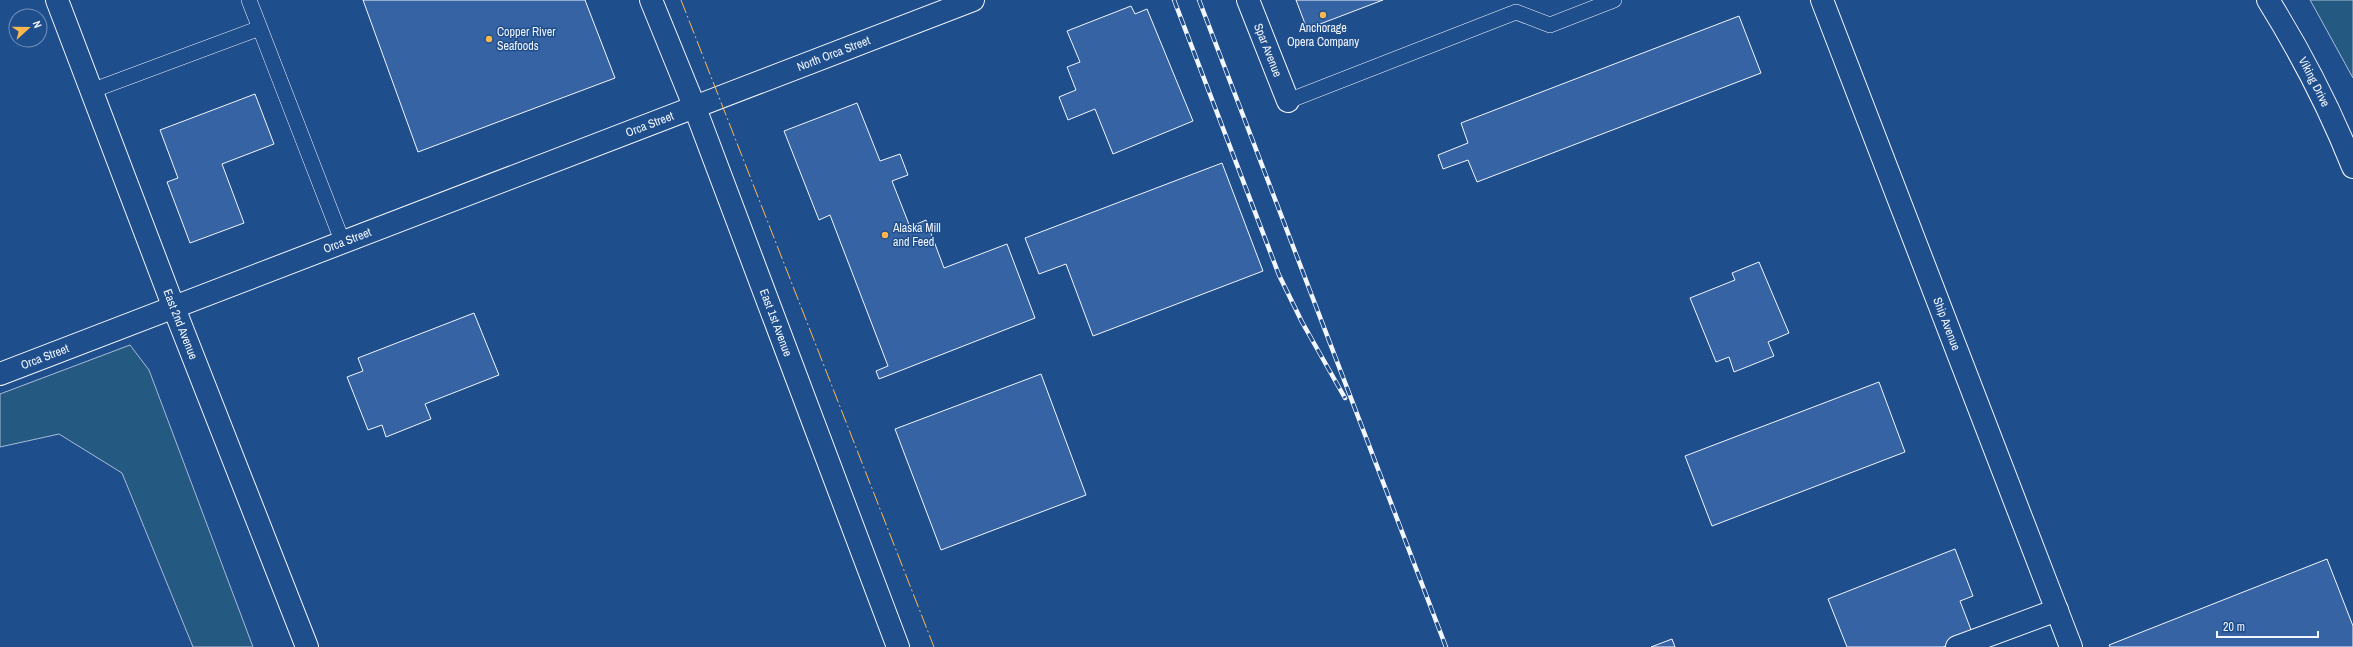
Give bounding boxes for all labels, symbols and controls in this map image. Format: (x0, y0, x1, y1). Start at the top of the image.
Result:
north arrow (8, 8, 48, 48)
marker: Anchorage Opera Company (1318, 10, 1328, 20)
text: N (30, 19, 45, 30)
place label: Anchorage Opera Company (1287, 20, 1359, 50)
street label: Spar Avenue (1250, 21, 1286, 79)
place label: Copper River Seafoods (497, 24, 556, 54)
street label: North Orca Street (795, 32, 873, 75)
marker: Copper River Seafoods (484, 34, 494, 44)
street label: Viking Drive (2295, 54, 2334, 109)
street label: Orca Street (623, 108, 676, 141)
place label: Alaska Mill and Feed (892, 220, 941, 250)
street label: Orca Street (321, 224, 374, 257)
marker: Alaska Mill and Feed (880, 230, 890, 240)
street label: East 2nd Avenue (160, 287, 201, 362)
street label: East 1st Avenue (756, 287, 796, 359)
street label: Ship Avenue (1929, 295, 1964, 353)
street label: Orca Street (18, 340, 71, 373)
scale bar (2217, 613, 2318, 639)
text: 20 m (2223, 619, 2245, 635)

